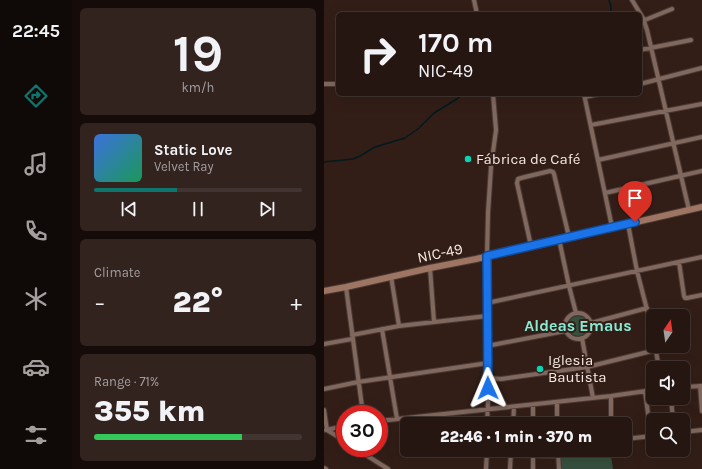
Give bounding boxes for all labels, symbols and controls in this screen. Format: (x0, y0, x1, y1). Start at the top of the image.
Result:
text: 22:45 (12, 20, 60, 42)
text: 19 (173, 23, 223, 84)
text: 170 m (418, 26, 493, 59)
icon: right (352, 28, 404, 80)
text: NIC-49 (418, 60, 473, 82)
text: km/h (182, 80, 214, 95)
icon: directions (22, 82, 50, 110)
text: Static Love (154, 141, 232, 159)
icon: music (22, 150, 50, 178)
place label: Fábrica de Café (476, 150, 581, 168)
marker: Fábrica de Café (463, 154, 473, 164)
text: Velvet Ray (154, 159, 214, 174)
pin (618, 181, 652, 222)
icon: arrive (624, 187, 646, 209)
icon: previous (118, 198, 140, 220)
icon: pause (187, 198, 209, 220)
icon: next (256, 198, 278, 220)
icon: phone (22, 217, 50, 245)
street label: NIC-49 (416, 239, 464, 267)
text: Climate (94, 265, 140, 280)
text: 22° (172, 284, 224, 320)
icon: climate (22, 285, 50, 313)
text: − (94, 290, 106, 316)
text: + (290, 290, 302, 316)
north arrow (646, 309, 690, 353)
map controls (646, 309, 690, 457)
district label: Aldeas Emaus (524, 316, 632, 335)
place label: Iglesia Bautista (548, 351, 607, 386)
icon: car (22, 353, 50, 381)
button: sound (646, 361, 690, 405)
marker: Iglesia Bautista (535, 364, 545, 374)
position arrow (467, 367, 509, 409)
text: Range · 71% (94, 374, 159, 389)
text: 355 km (94, 393, 205, 429)
speed limit sign: 30 (336, 405, 388, 457)
button: search (646, 413, 690, 457)
icon: filters (22, 421, 50, 449)
text: 22:46 · 1 min · 370 m (440, 428, 592, 446)

